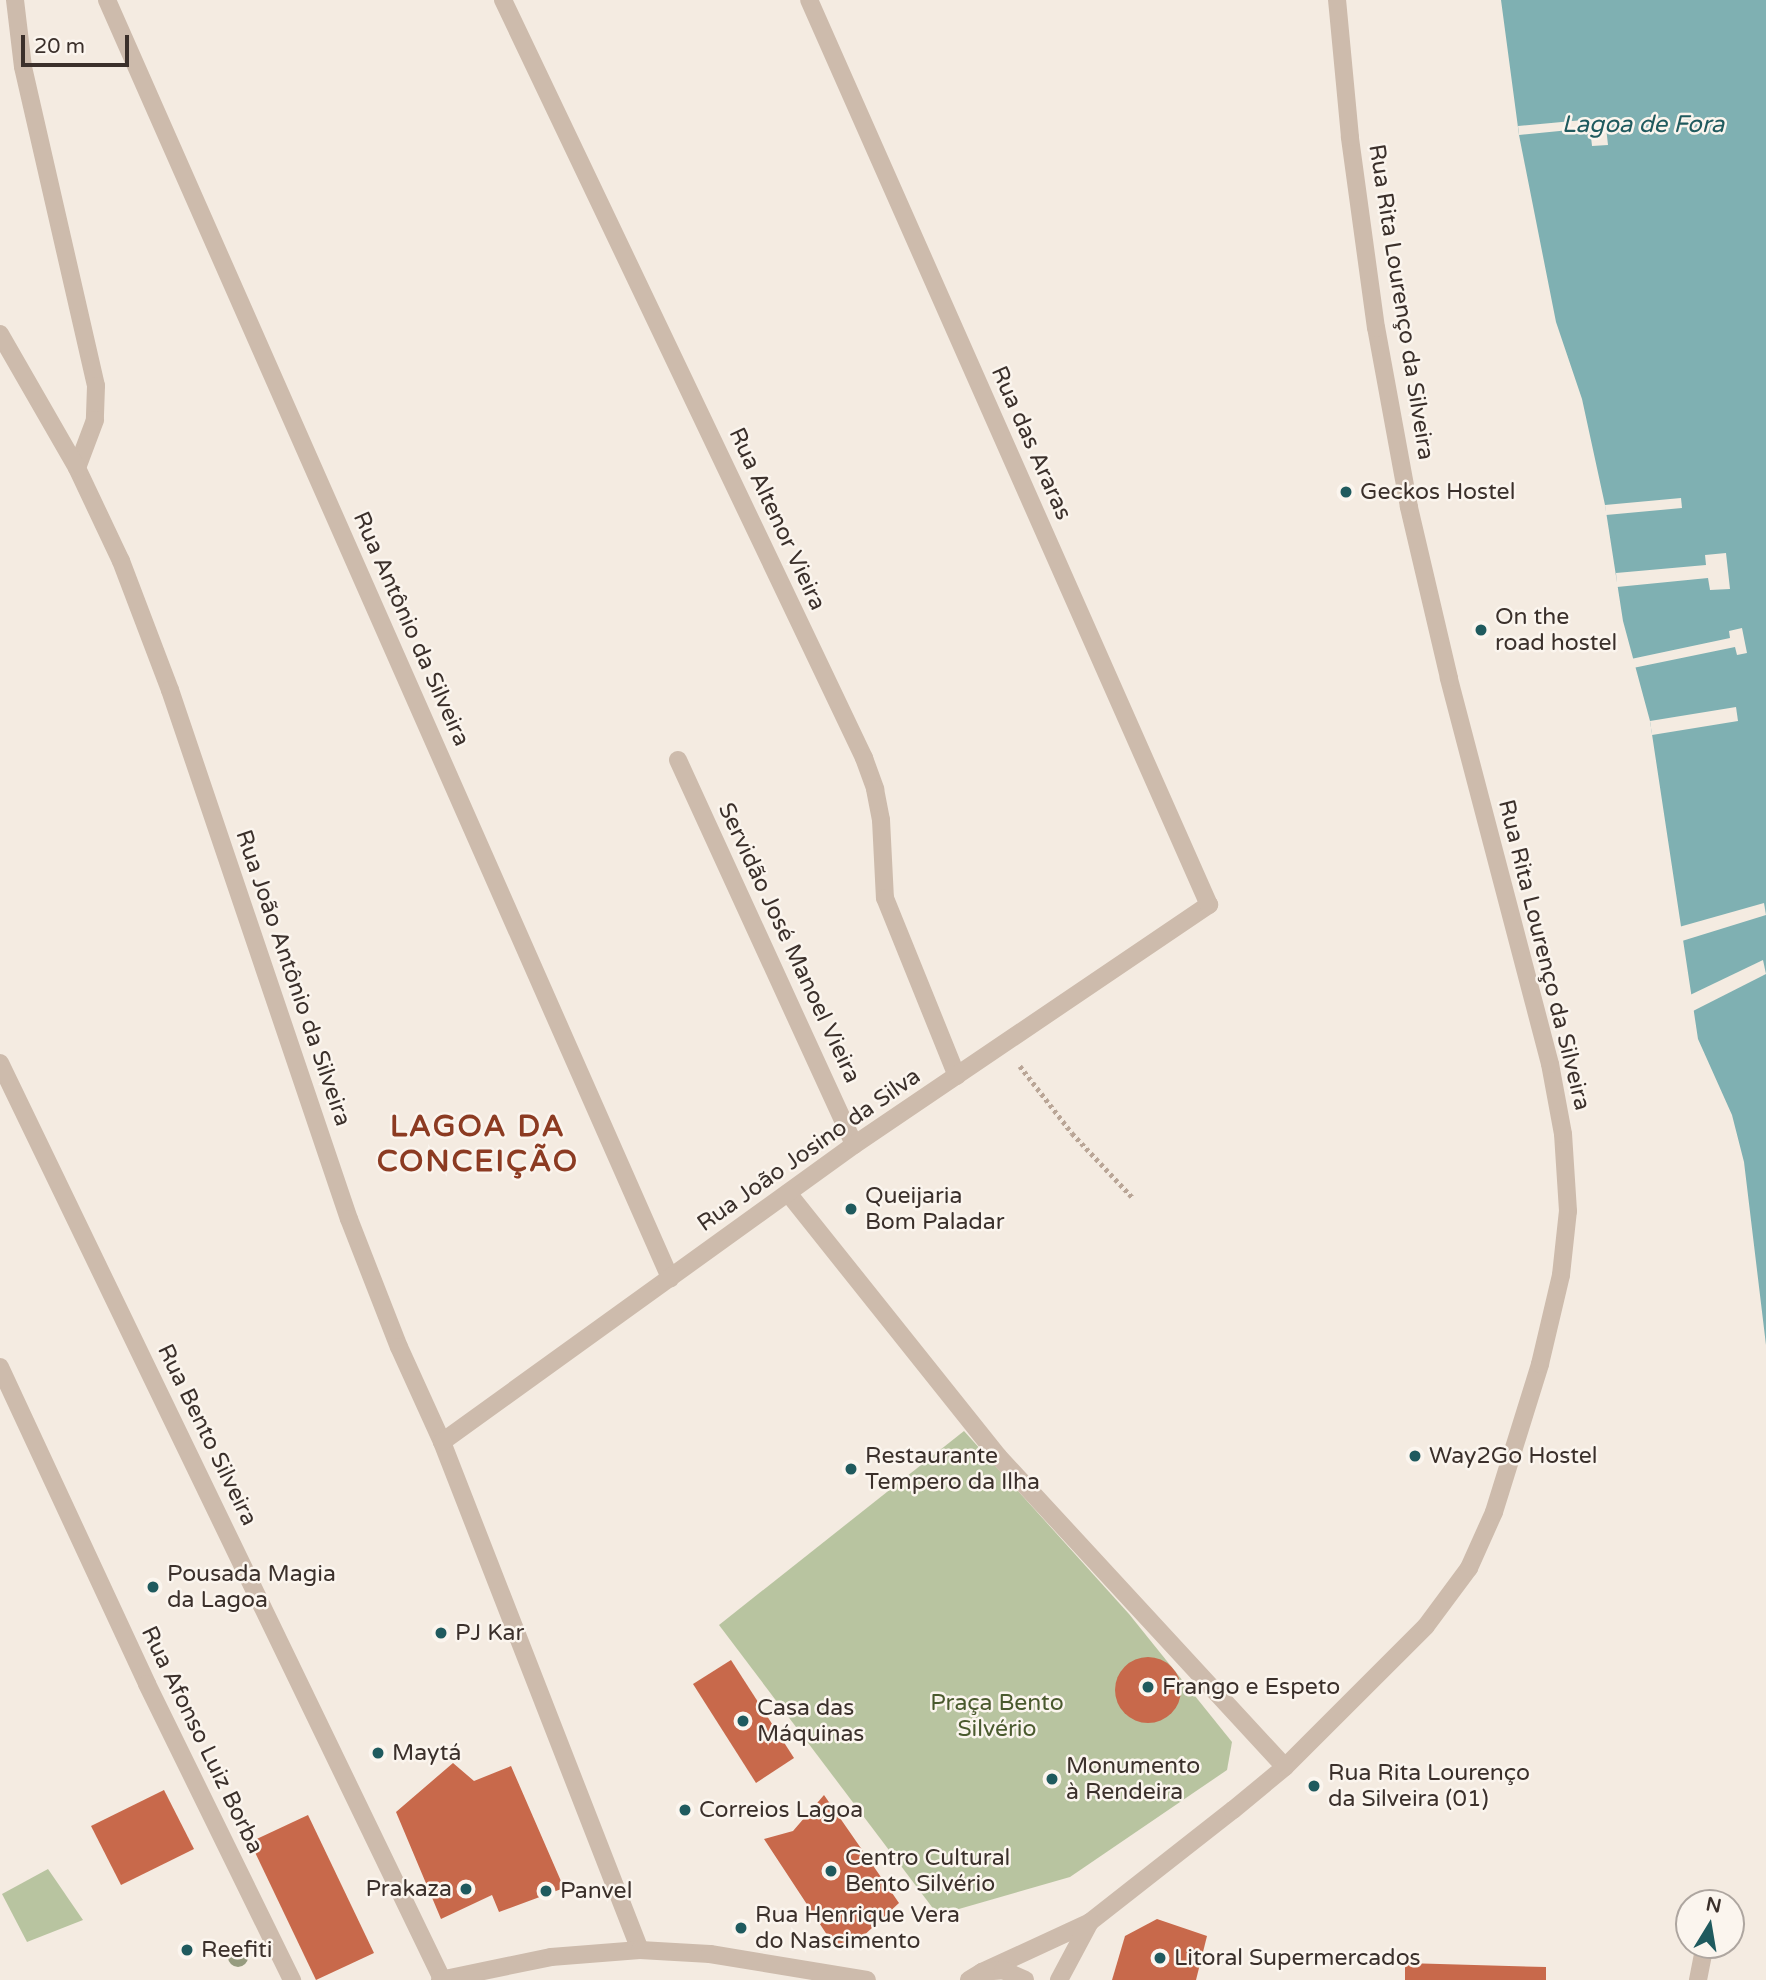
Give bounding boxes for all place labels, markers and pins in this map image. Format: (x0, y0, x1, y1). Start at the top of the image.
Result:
place label: Geckos Hostel (1360, 478, 1515, 506)
marker: Geckos Hostel (1338, 484, 1354, 500)
place label: On the road hostel (1495, 603, 1617, 657)
marker: On the road hostel (1473, 622, 1489, 638)
place label: Queijaria Bom Paladar (865, 1182, 1005, 1236)
marker: Queijaria Bom Paladar (843, 1201, 859, 1217)
place label: Restaurante Tempero da Ilha (865, 1442, 1040, 1496)
place label: Way2Go Hostel (1429, 1442, 1598, 1470)
marker: Way2Go Hostel (1407, 1448, 1423, 1464)
marker: Restaurante Tempero da Ilha (843, 1461, 859, 1477)
place label: Pousada Magia da Lagoa (167, 1560, 336, 1614)
marker: Pousada Magia da Lagoa (145, 1579, 161, 1595)
place label: PJ Kar (455, 1619, 524, 1647)
marker: PJ Kar (433, 1625, 449, 1641)
place label: Frango e Espeto (1162, 1673, 1340, 1701)
marker: Frango e Espeto (1140, 1679, 1156, 1695)
place label: Casa das Máquinas (757, 1694, 864, 1748)
marker: Casa das Máquinas (735, 1713, 751, 1729)
place label: Maytá (392, 1739, 461, 1767)
marker: Maytá (370, 1745, 386, 1761)
place label: Monumento à Rendeira (1066, 1752, 1200, 1806)
place label: Rua Rita Lourenço da Silveira (01) (1328, 1759, 1530, 1813)
marker: Monumento à Rendeira (1044, 1771, 1060, 1787)
marker: Rua Rita Lourenço da Silveira (01) (1306, 1778, 1322, 1794)
place label: Correios Lagoa (699, 1796, 863, 1824)
marker: Correios Lagoa (677, 1802, 693, 1818)
place label: Centro Cultural Bento Silvério (845, 1844, 1010, 1898)
marker: Centro Cultural Bento Silvério (823, 1863, 839, 1879)
place label: Prakaza (365, 1875, 452, 1903)
place label: Panvel (560, 1877, 632, 1905)
marker: Prakaza (458, 1881, 474, 1897)
marker: Panvel (538, 1883, 554, 1899)
place label: Rua Henrique Vera do Nascimento (755, 1901, 960, 1955)
marker: Rua Henrique Vera do Nascimento (733, 1920, 749, 1936)
place label: Reefiti (201, 1936, 273, 1964)
marker: Reefiti (179, 1942, 195, 1958)
place label: Litoral Supermercados (1174, 1944, 1421, 1972)
marker: Litoral Supermercados (1152, 1950, 1168, 1966)

